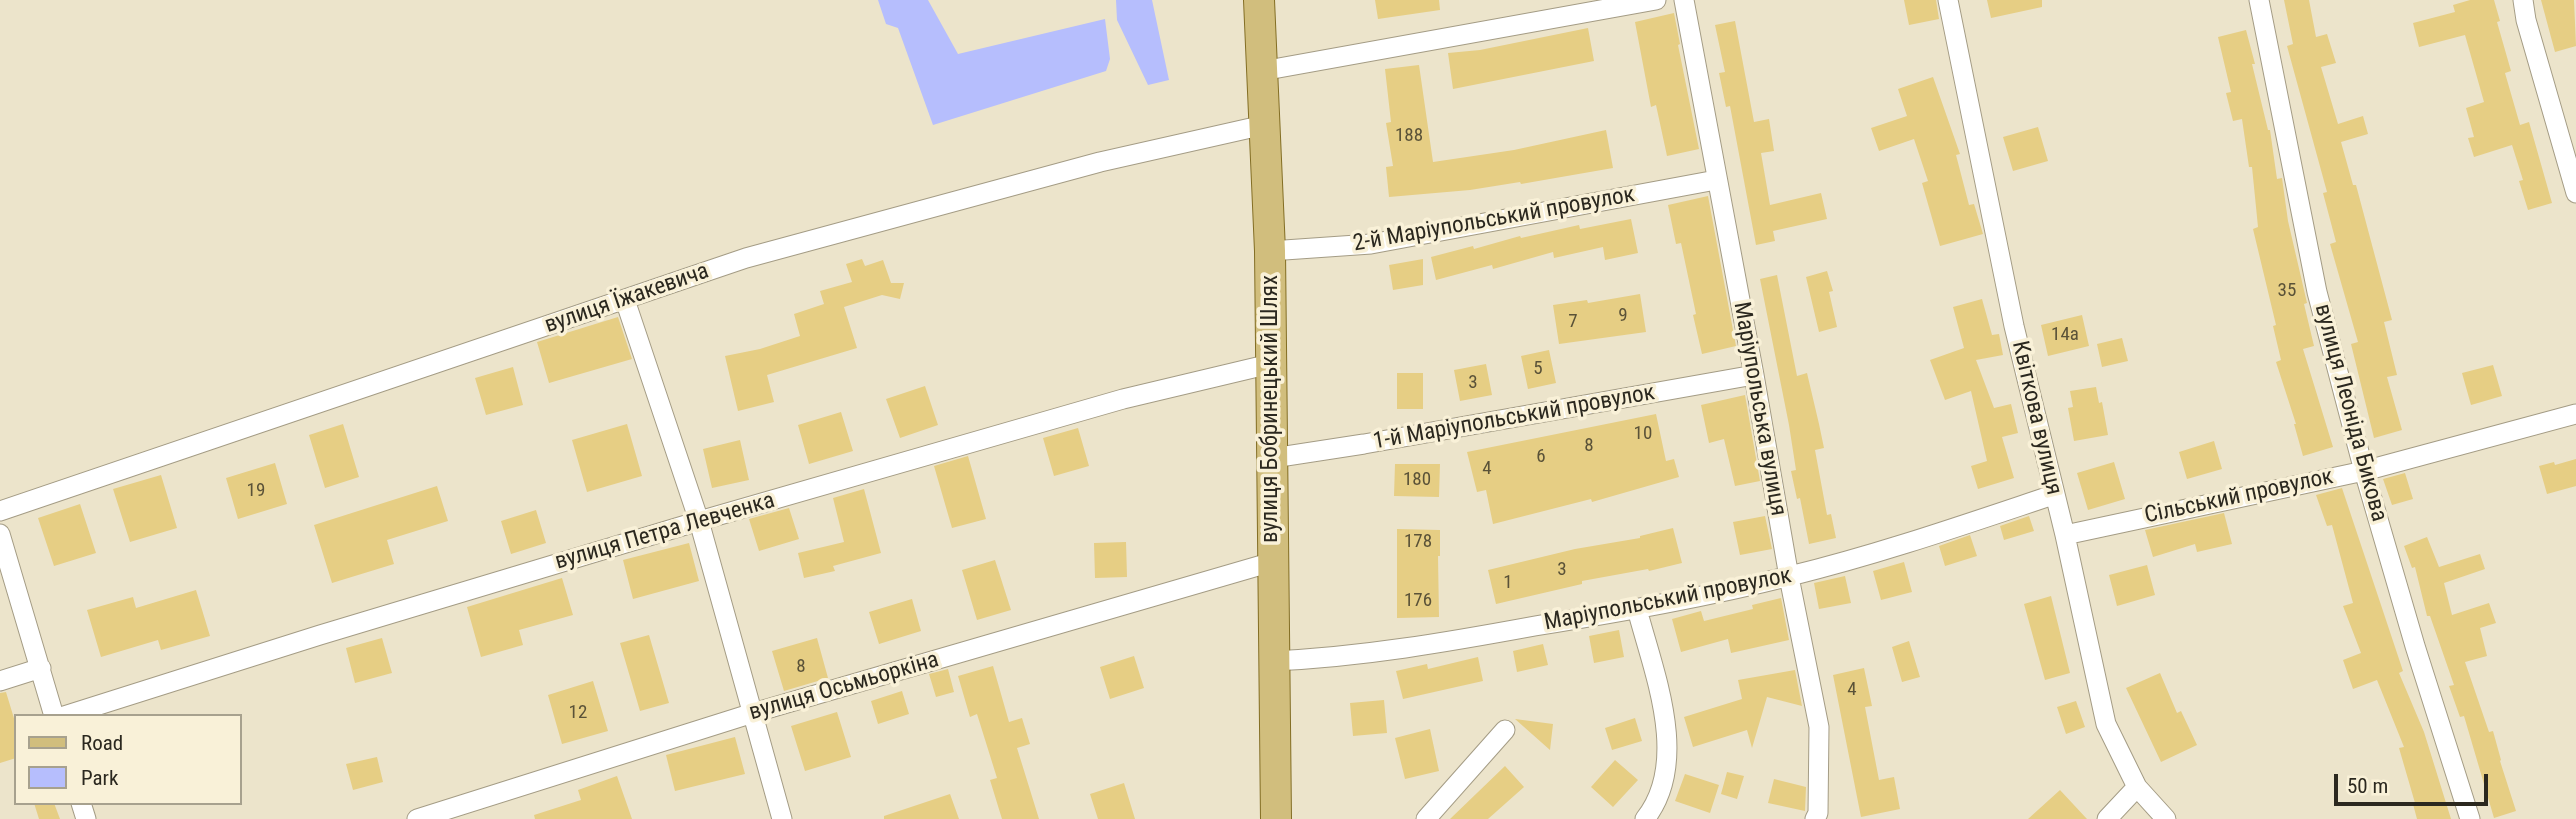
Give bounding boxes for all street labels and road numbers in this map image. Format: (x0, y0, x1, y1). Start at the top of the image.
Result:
street label: 2-й Маріупольський провулок (1351, 182, 1637, 258)
street label: вулиця Їжакевича (541, 258, 713, 340)
street label: вулиця Бобринецький Шлях (1257, 275, 1285, 543)
street label: Маріупольська вулиця (1727, 300, 1791, 518)
street label: вулиця Леоніда Бикова (2308, 301, 2392, 525)
street label: Квіткова вулиця (2005, 338, 2067, 498)
street label: 1-й Маріупольський провулок (1371, 380, 1657, 456)
street label: Сільський провулок (2142, 464, 2336, 530)
street label: вулиця Петра Левченка (552, 487, 778, 577)
street label: Маріупольський провулок (1542, 562, 1794, 638)
street label: вулиця Осьмьоркіна (746, 647, 942, 727)

